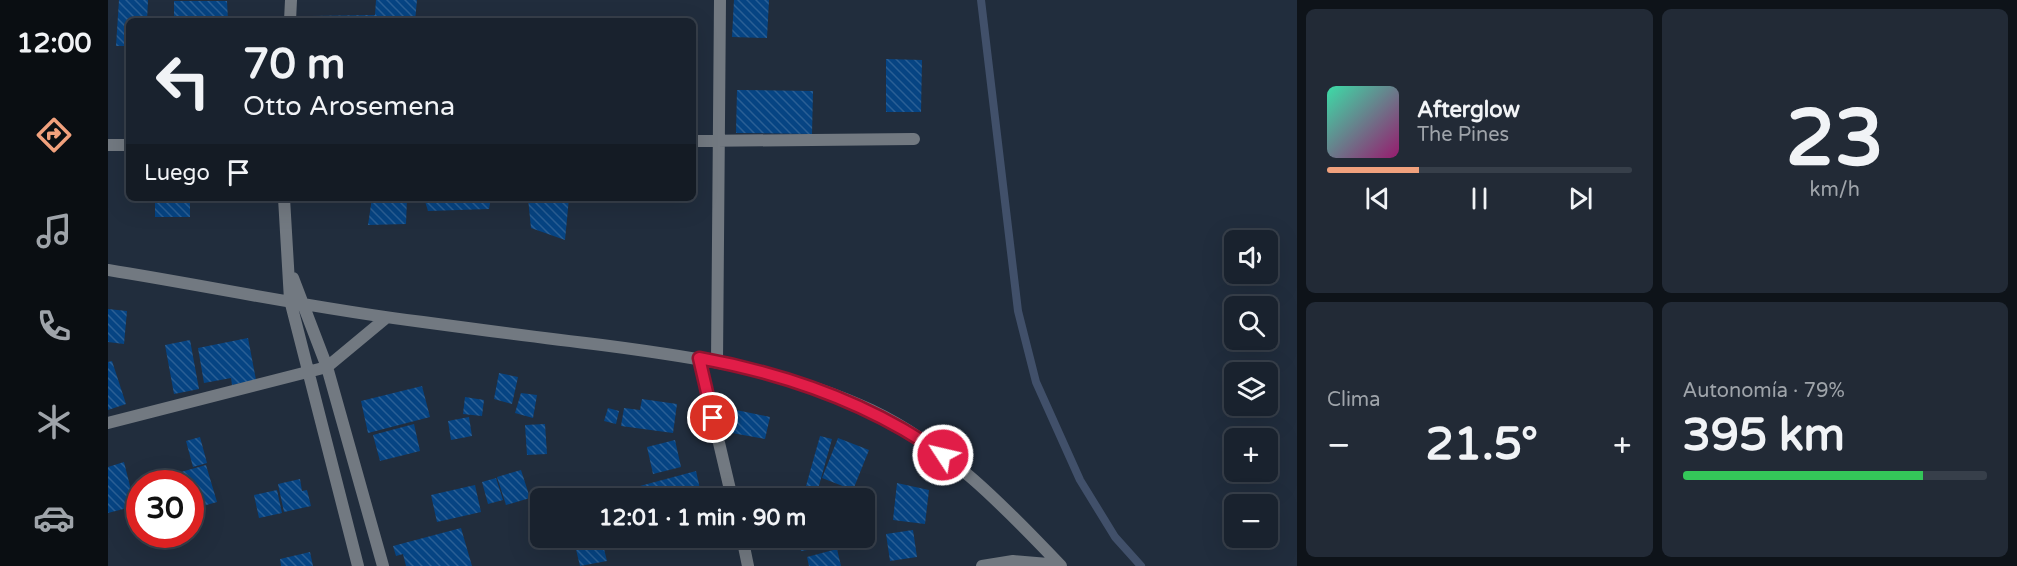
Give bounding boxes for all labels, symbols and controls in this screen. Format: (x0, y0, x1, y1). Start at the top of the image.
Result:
text: 12:00 (17, 27, 91, 60)
text: 70 m (243, 39, 345, 90)
icon: left (144, 42, 222, 120)
text: Otto Arosemena (243, 90, 455, 123)
text: 23 (1786, 92, 1884, 186)
text: Afterglow (1417, 97, 1520, 123)
icon: directions (33, 114, 75, 156)
text: The Pines (1417, 123, 1509, 147)
icon: arrive (222, 156, 255, 189)
text: Luego (144, 160, 210, 186)
text: km/h (1810, 178, 1860, 202)
icon: previous (1361, 182, 1394, 215)
icon: pause (1463, 182, 1496, 215)
icon: next (1564, 182, 1597, 215)
icon: music (33, 210, 75, 252)
map controls (1224, 230, 1278, 548)
button: sound (1224, 230, 1278, 284)
button: search (1224, 296, 1278, 350)
icon: phone (33, 305, 75, 347)
button: layers (1224, 362, 1278, 416)
text: Autonomía · 79% (1683, 379, 1845, 403)
text: Clima (1327, 388, 1380, 412)
pin (687, 392, 738, 443)
icon: climate (33, 401, 75, 443)
icon: arrive (696, 401, 729, 434)
text: 395 km (1683, 409, 1845, 463)
text: 21.5° (1425, 418, 1538, 472)
position arrow (911, 423, 975, 487)
text: − (1327, 426, 1351, 465)
text: + (1613, 426, 1631, 465)
button: + (1224, 428, 1278, 482)
speed limit sign: 30 (126, 470, 204, 548)
button: − (1224, 494, 1278, 548)
icon: car (33, 497, 75, 539)
text: 12:01 · 1 min · 90 m (599, 505, 806, 531)

